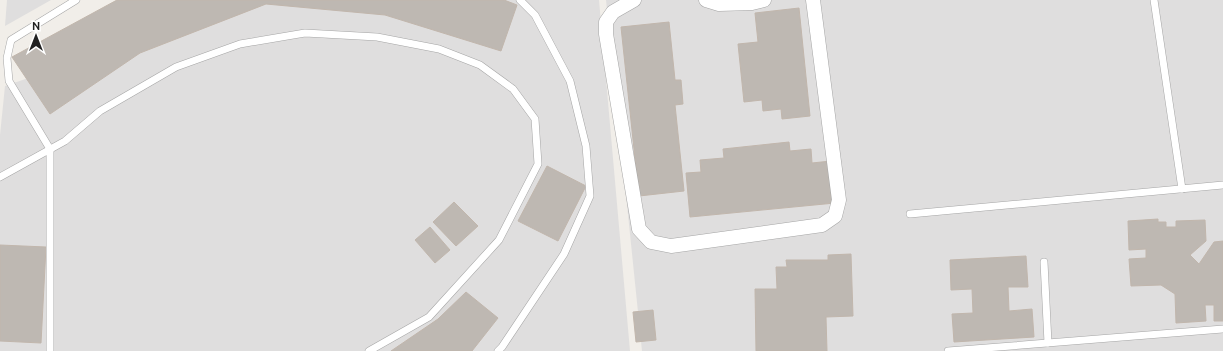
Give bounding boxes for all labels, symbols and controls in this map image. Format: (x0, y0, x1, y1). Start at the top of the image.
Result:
north arrow (16, 16, 56, 56)
text: N (32, 20, 40, 32)

